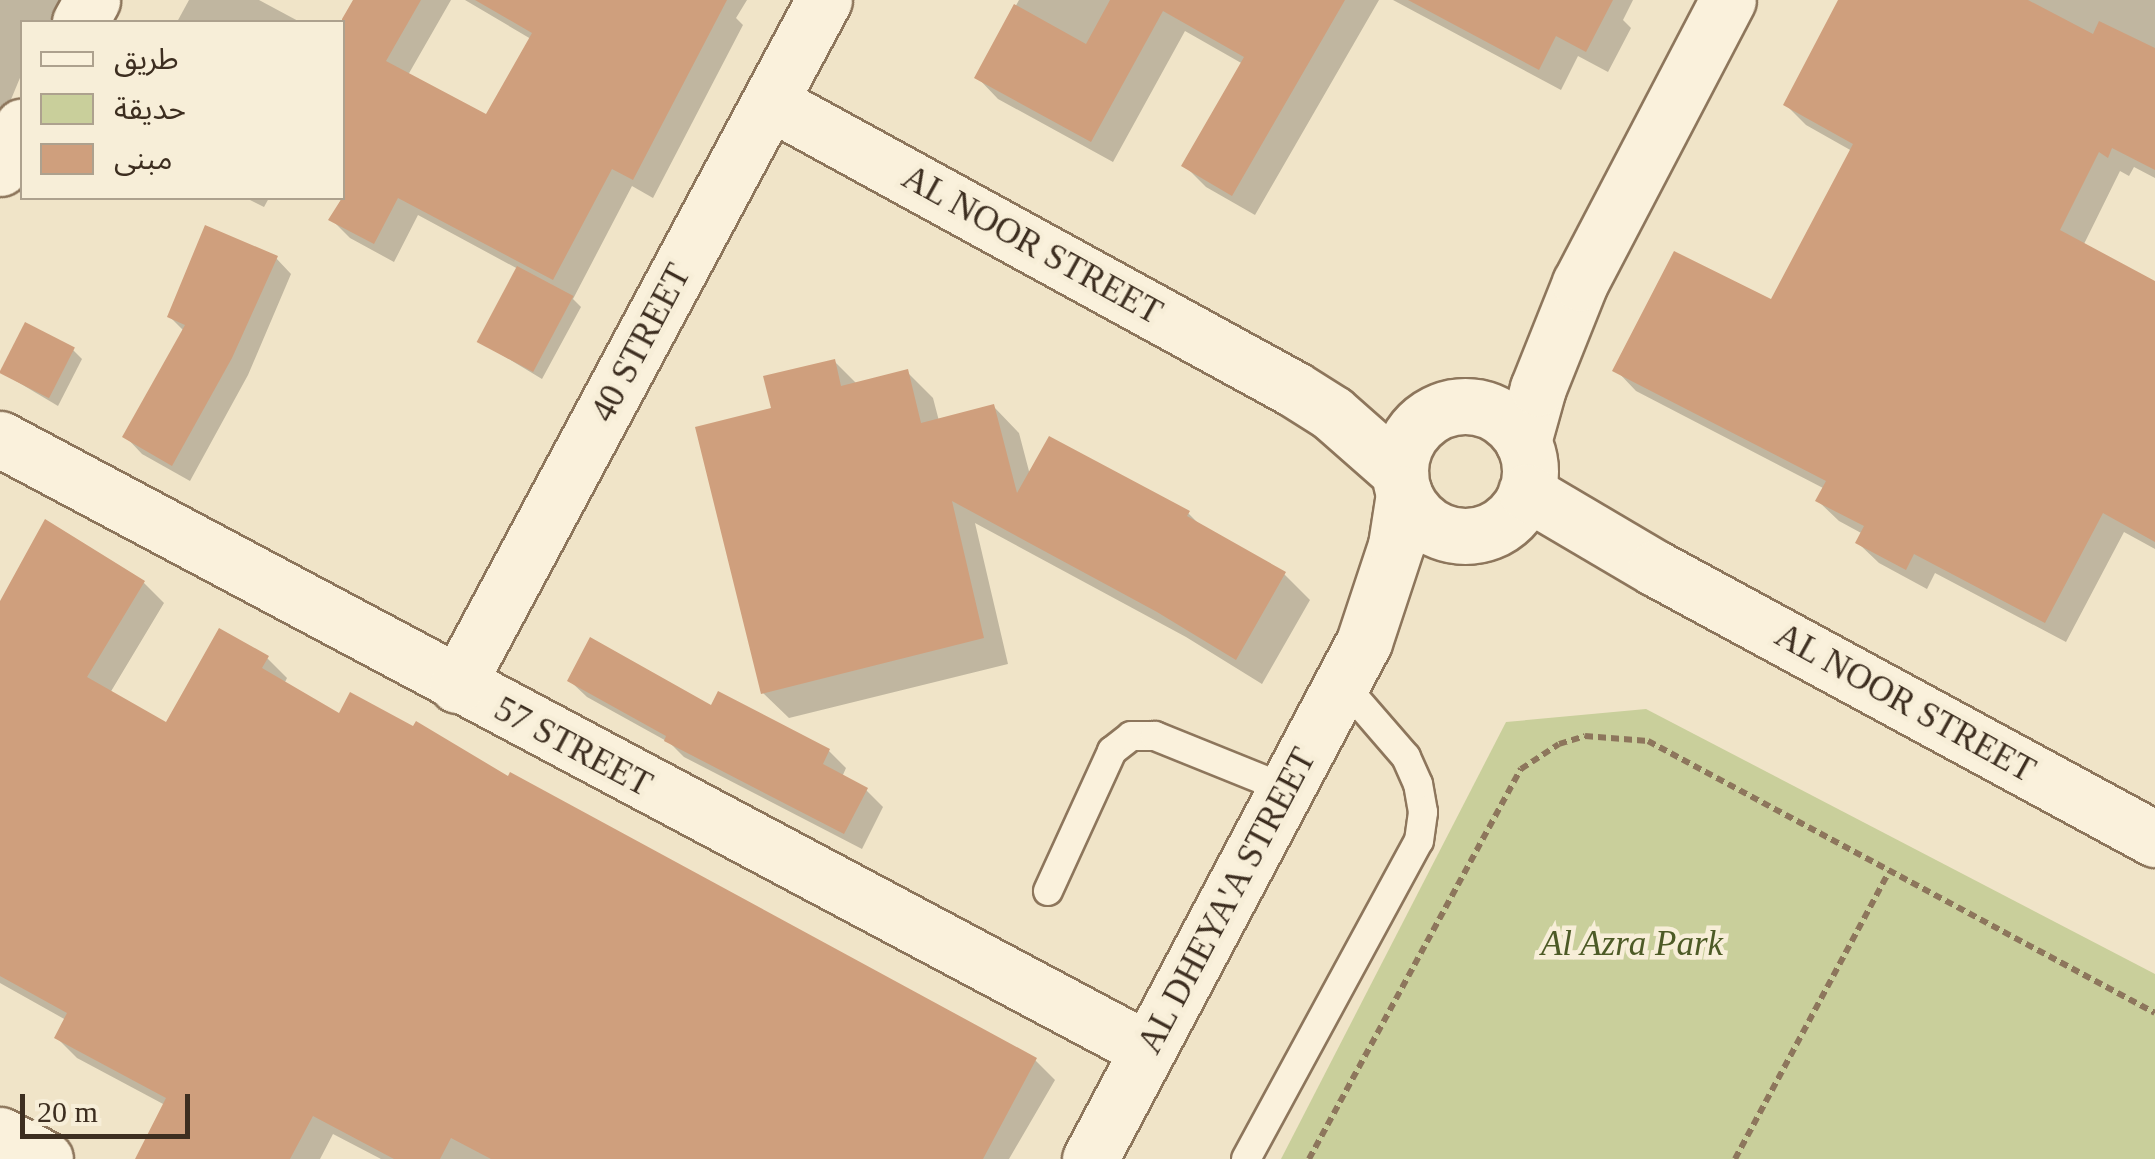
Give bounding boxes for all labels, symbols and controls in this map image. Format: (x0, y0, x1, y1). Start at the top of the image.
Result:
legend (20, 20, 345, 200)
text: طريق (114, 42, 179, 75)
text: حديقة (114, 92, 186, 125)
text: مبنى (114, 142, 172, 175)
street label: AL NOOR STREET (894, 156, 1170, 334)
street label: 40 STREET (582, 257, 700, 429)
street label: AL NOOR STREET (1767, 614, 2043, 792)
street label: 57 STREET (487, 688, 659, 806)
street label: AL DHEYA'A STREET (1128, 740, 1326, 1062)
park label: Al Azra Park (1541, 923, 1723, 965)
scale bar (25, 1074, 195, 1136)
text: 20 m (37, 1095, 98, 1128)

